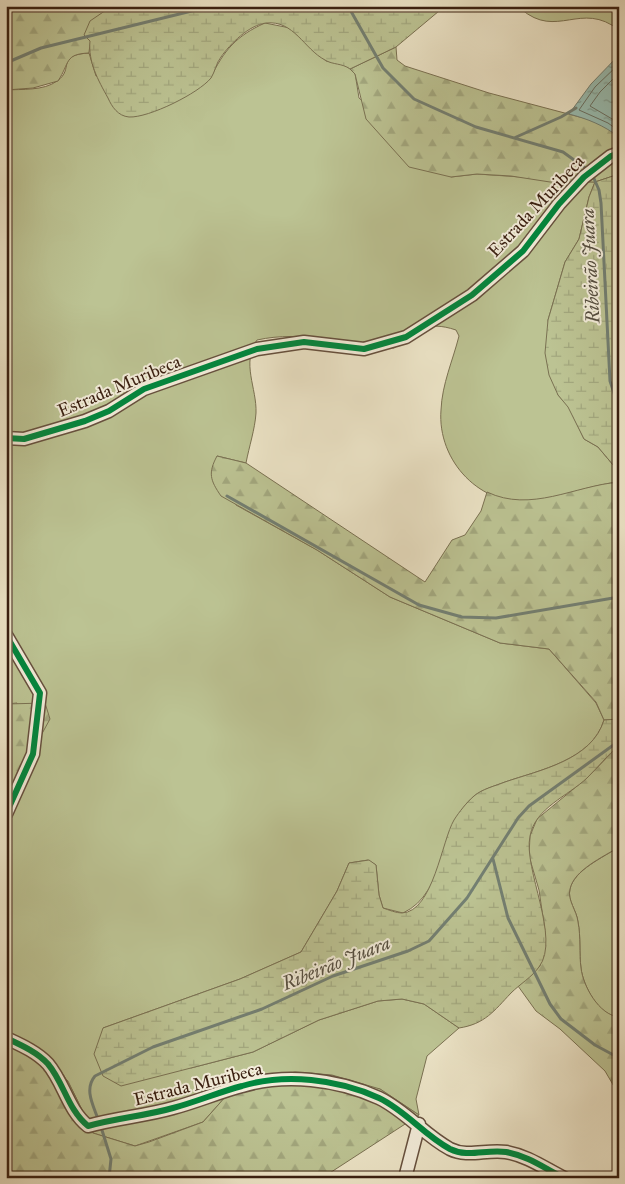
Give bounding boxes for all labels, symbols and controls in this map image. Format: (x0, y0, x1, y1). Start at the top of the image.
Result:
street label: Estrada Muribeca (483, 150, 589, 262)
water label: Ribeirão Juara (576, 208, 605, 325)
street label: Estrada Muribeca (54, 350, 184, 422)
water label: Ribeirão Juara (277, 931, 394, 996)
street label: Estrada Muribeca (131, 1057, 265, 1111)

